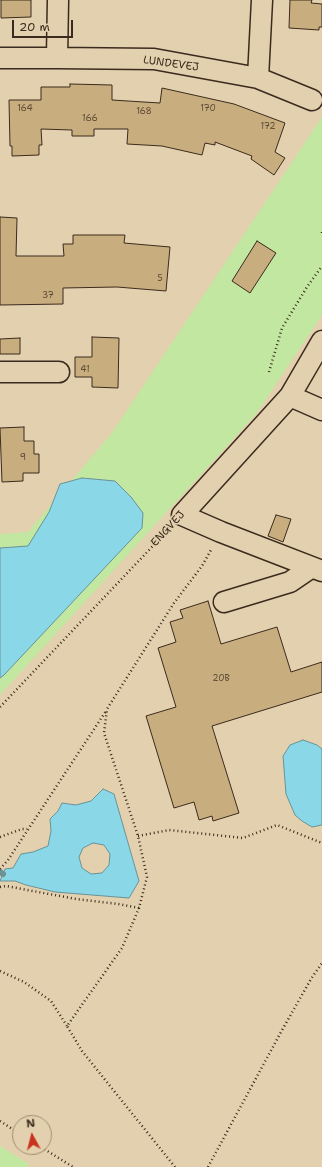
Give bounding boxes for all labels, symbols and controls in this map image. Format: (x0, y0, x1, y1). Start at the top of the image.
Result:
scale bar (14, 12, 75, 38)
text: 20 m (19, 19, 50, 35)
street label: LUNDEVEJ (142, 54, 200, 74)
house number: 164 (17, 104, 33, 114)
house number: 170 (200, 104, 216, 114)
house number: 168 (136, 107, 152, 117)
house number: 166 (82, 114, 98, 124)
house number: 172 (260, 122, 276, 132)
house number: 5 (157, 274, 163, 284)
house number: 37 (42, 291, 54, 301)
house number: 41 (80, 365, 90, 375)
house number: 9 (20, 453, 26, 463)
street label: ENGVEJ (148, 508, 188, 550)
house number: 20B (212, 674, 230, 684)
north arrow (12, 1115, 52, 1155)
text: N (25, 1116, 36, 1132)

